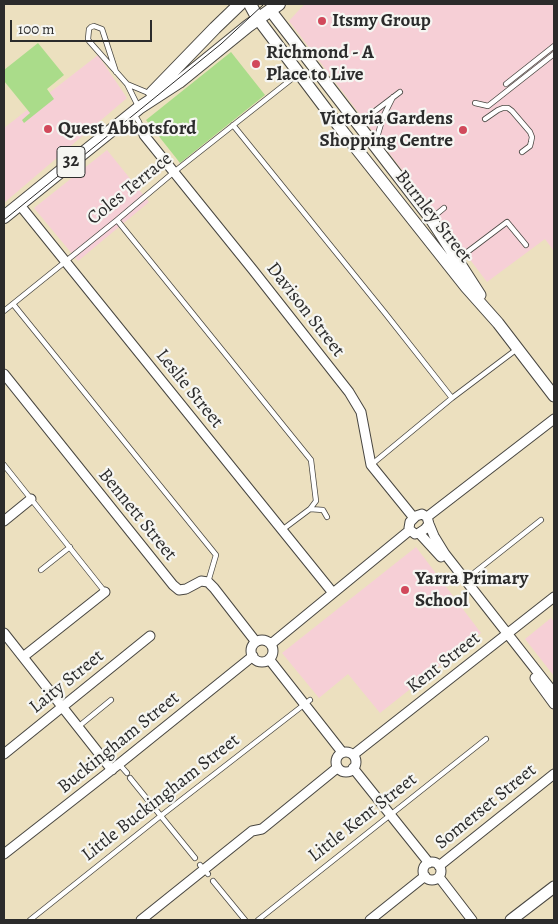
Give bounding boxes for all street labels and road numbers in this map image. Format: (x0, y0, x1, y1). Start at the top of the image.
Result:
road number: 32 (57, 146, 85, 178)
street label: Coles Terrace (83, 148, 177, 230)
street label: Burnley Street (390, 166, 476, 268)
street label: Davison Street (261, 258, 349, 362)
street label: Leslie Street (150, 345, 228, 433)
street label: Bennett Street (93, 464, 181, 566)
street label: Kent Street (403, 627, 485, 699)
street label: Laity Street (25, 645, 109, 719)
street label: Buckingham Street (54, 687, 184, 799)
street label: Little Buckingham Street (77, 729, 245, 867)
street label: Somerset Street (431, 759, 541, 855)
street label: Little Kent Street (304, 769, 422, 867)

